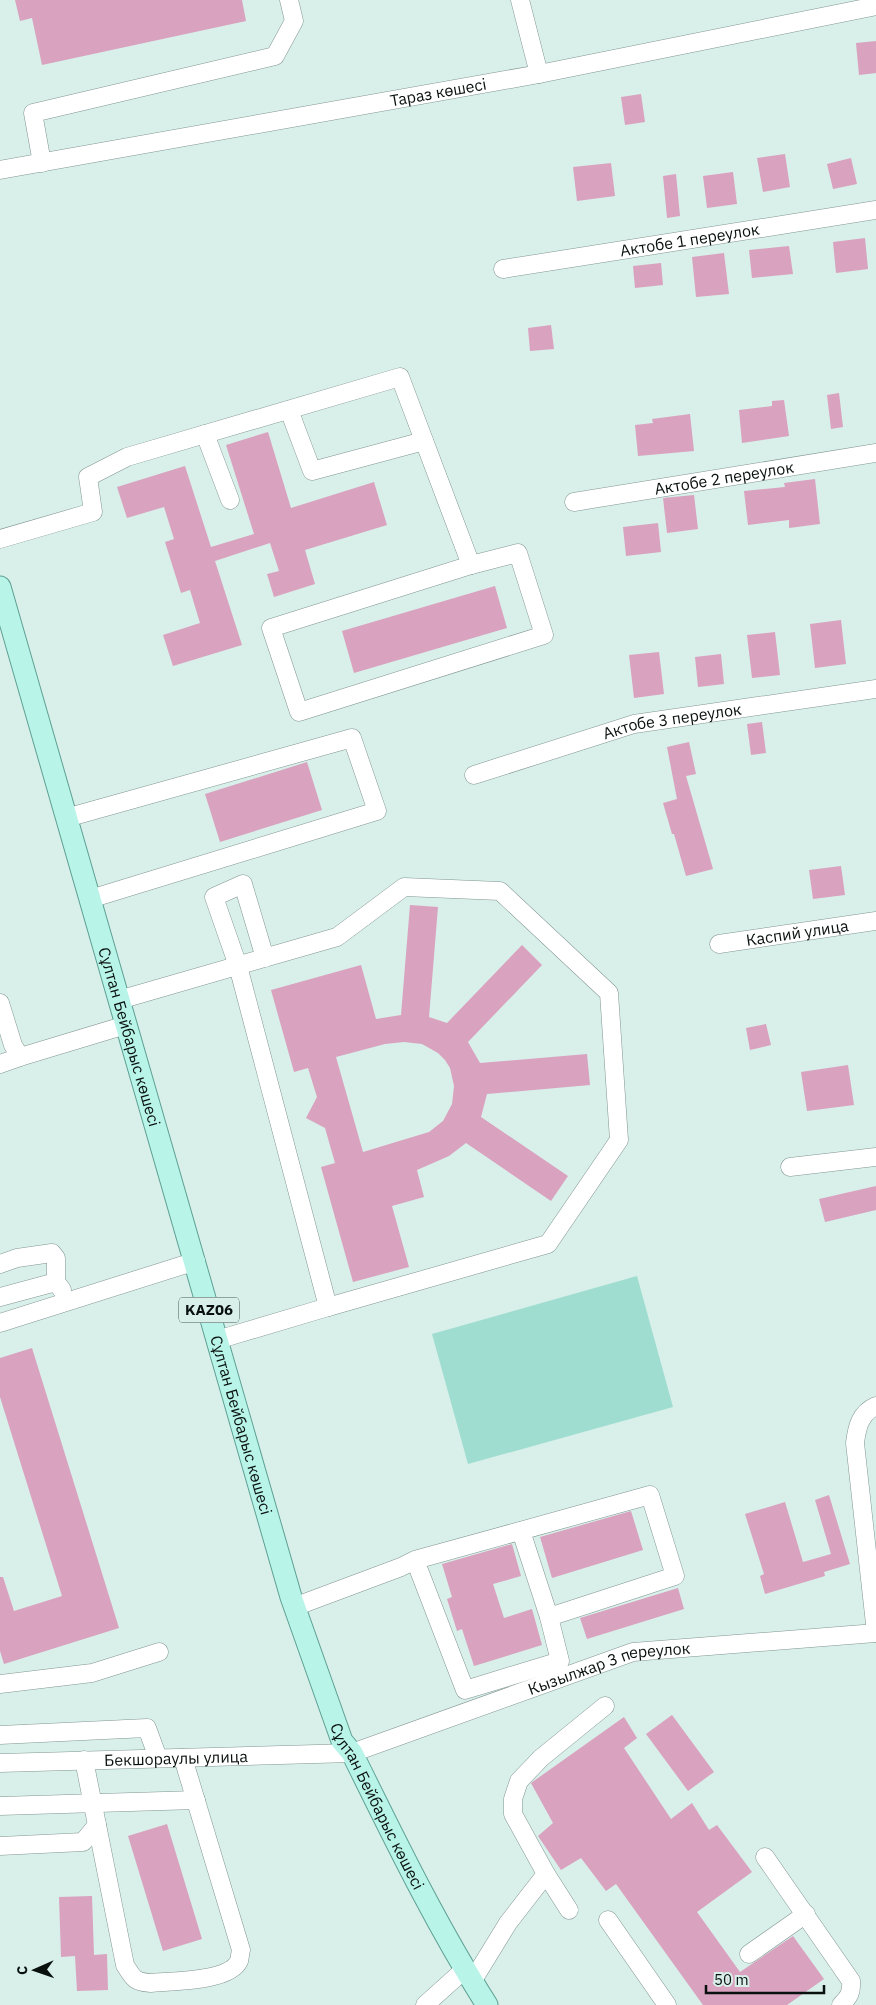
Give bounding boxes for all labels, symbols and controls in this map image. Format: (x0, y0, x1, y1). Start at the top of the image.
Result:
street label: Тараз көшесі (388, 74, 488, 110)
street label: Актобе 1 переулок (618, 219, 761, 260)
street label: Актобе 2 переулок (653, 456, 795, 499)
street label: Актобе 3 переулок (600, 699, 743, 743)
street label: Каспий улица (745, 915, 850, 950)
street label: Сұлтан Бейбарыс көшесі (94, 945, 165, 1129)
road number: KAZ06 (179, 1298, 239, 1322)
street label: Сұлтан Бейбарыс көшесі (206, 1333, 277, 1517)
street label: Кызылжар 3 переулок (525, 1638, 691, 1699)
street label: Сұлтан Бейбарыс көшесі (326, 1720, 429, 1893)
street label: Бекшораулы улица (104, 1746, 249, 1770)
north arrow (10, 1945, 60, 1995)
scale bar (706, 1962, 824, 1994)
text: С (13, 1966, 31, 1975)
text: 50 m (714, 1970, 749, 1989)

